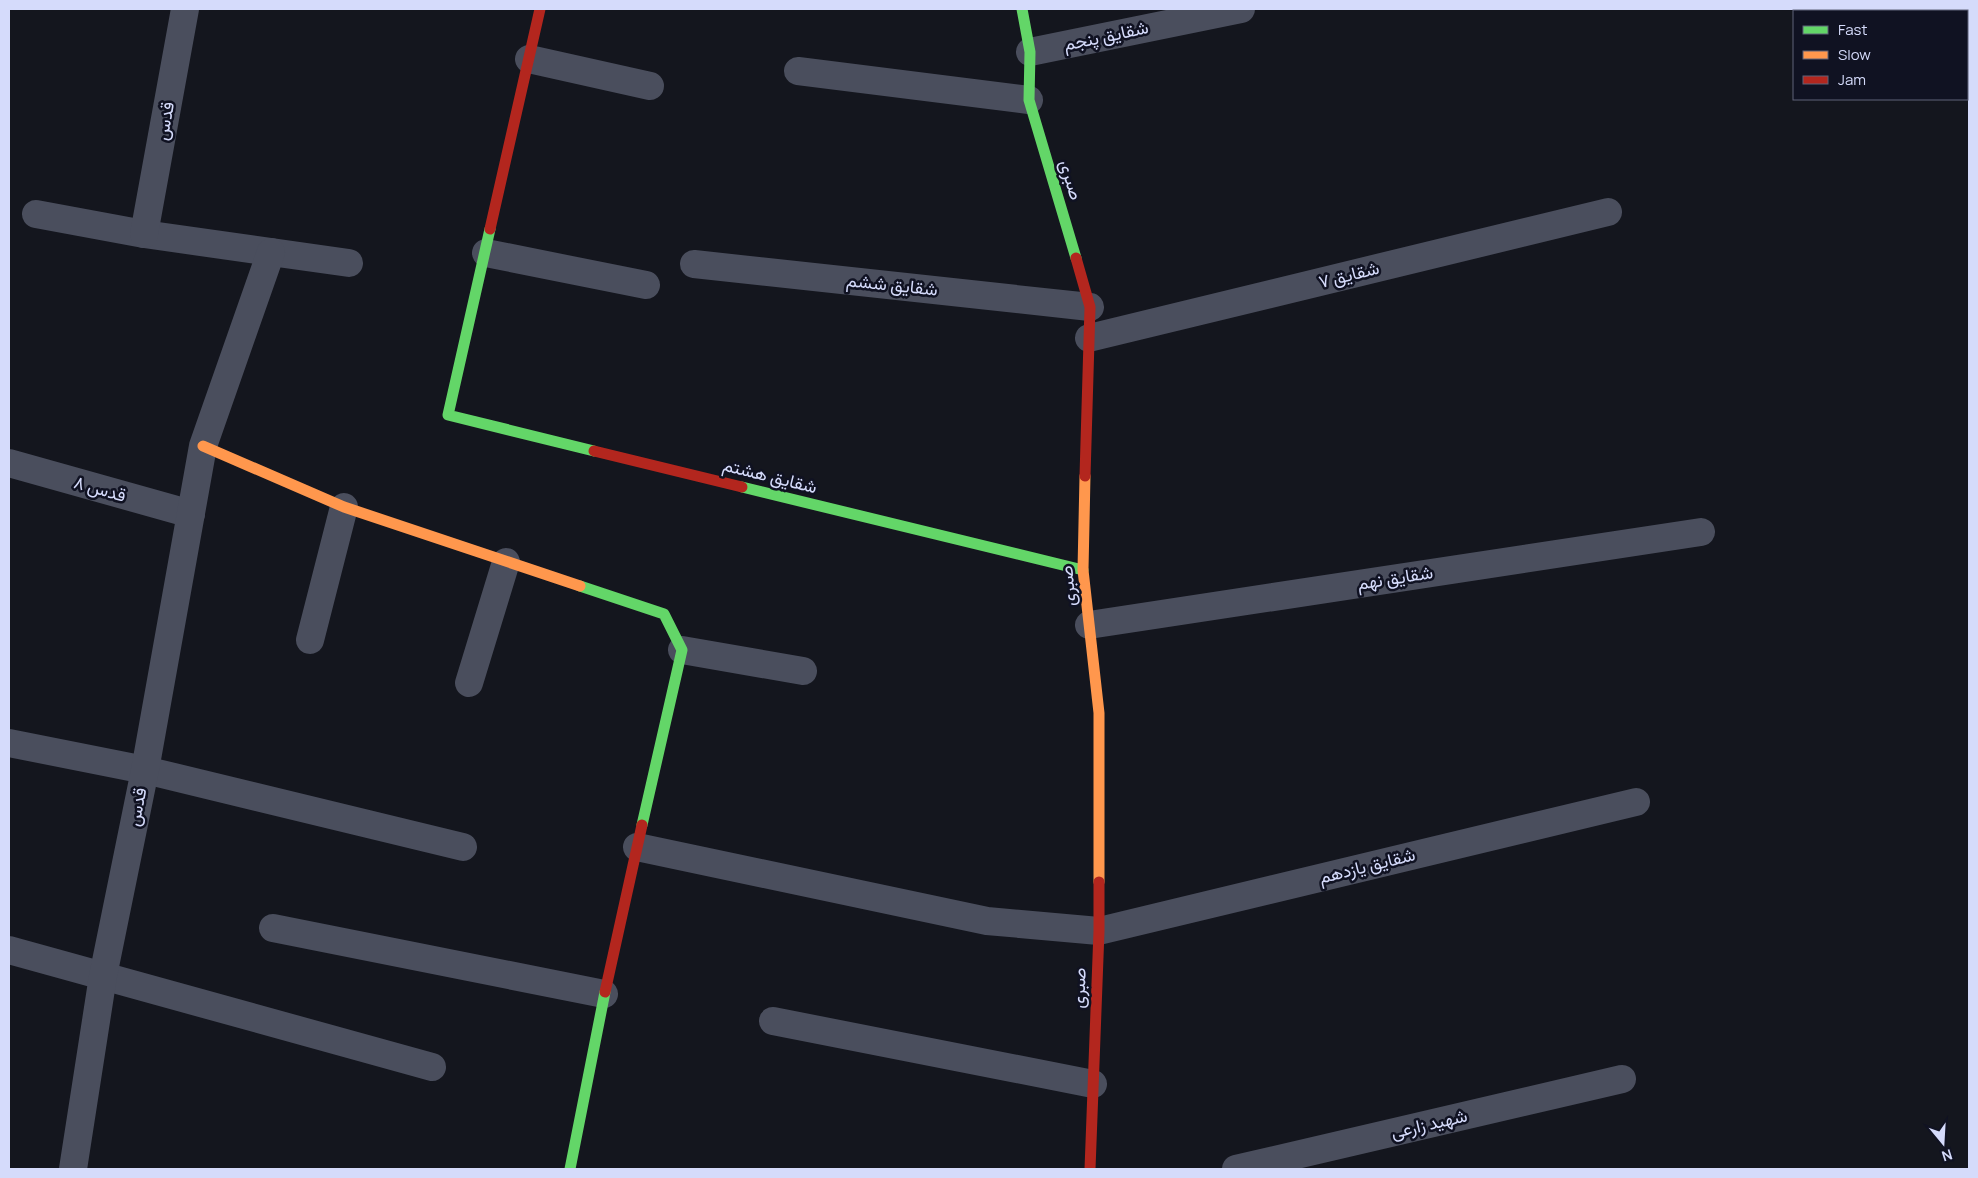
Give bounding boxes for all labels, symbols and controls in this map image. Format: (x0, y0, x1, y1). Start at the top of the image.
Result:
legend (1793, 10, 1968, 100)
street label: شقایق پنجم (1061, 14, 1151, 57)
text: Fast (1838, 19, 1867, 40)
text: Slow (1838, 44, 1871, 65)
text: Jam (1838, 69, 1866, 90)
street label: قدس (149, 100, 179, 142)
street label: صبری (1055, 157, 1089, 203)
street label: شقایق ۷ (1316, 255, 1382, 293)
street label: شقایق ششم (845, 267, 939, 302)
street label: شقایق هشتم (720, 452, 820, 499)
street label: قدس ۸ (71, 469, 129, 507)
street label: شقایق نهم (1355, 559, 1435, 596)
street label: صبری (1053, 565, 1081, 608)
street label: قدس (121, 785, 152, 828)
street label: شقایق یازدهم (1316, 841, 1418, 890)
street label: صبری (1065, 967, 1091, 1009)
street label: شهید زارعی (1388, 1103, 1469, 1143)
north arrow (1918, 1118, 1968, 1168)
text: N (1939, 1145, 1955, 1166)

